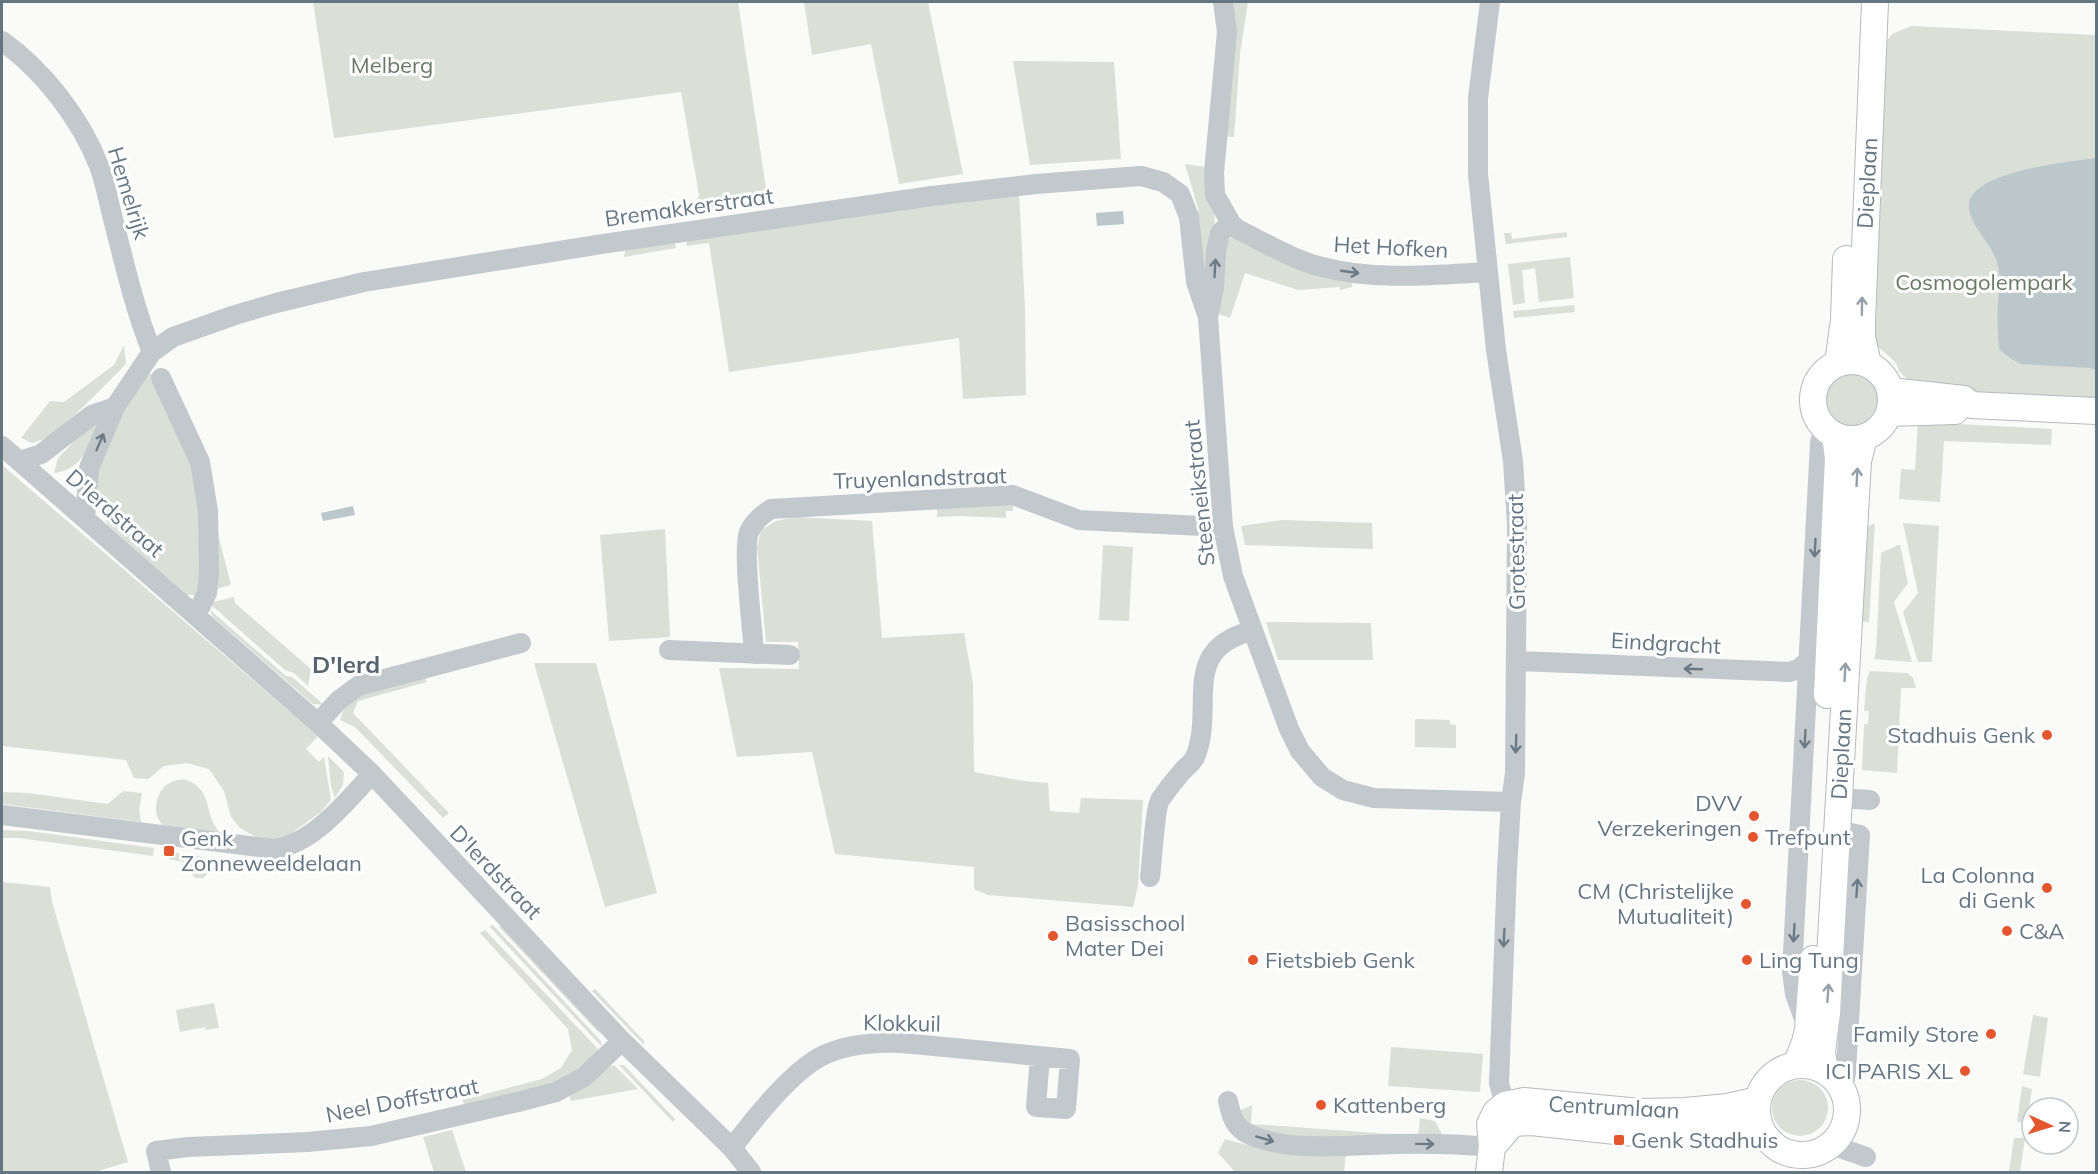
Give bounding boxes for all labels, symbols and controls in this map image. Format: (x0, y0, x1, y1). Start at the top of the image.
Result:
park label: Melberg (351, 51, 433, 79)
street label: Dieplaan (1851, 137, 1883, 229)
street label: Hemelrijk (102, 143, 156, 243)
street label: Bremakkerstraat (603, 181, 775, 233)
street label: Het Hofken (1333, 230, 1449, 264)
one-way arrow (1209, 258, 1220, 278)
one-way arrow (1339, 266, 1359, 277)
park label: Cosmogolempark (1895, 268, 2074, 296)
one-way arrow (1857, 297, 1868, 317)
street label: Steeneikstraat (1177, 418, 1221, 568)
one-way arrow (95, 433, 106, 451)
street label: Truyenlandstraat (833, 461, 1008, 495)
street label: D'Ierdstraat (60, 463, 170, 563)
one-way arrow (1851, 468, 1862, 488)
street label: Grotestraat (1501, 493, 1531, 610)
one-way arrow (1810, 538, 1821, 557)
street label: Eindgracht (1610, 626, 1722, 660)
district label: D'Ierd (312, 649, 380, 679)
one-way arrow (1683, 663, 1703, 674)
one-way arrow (1840, 663, 1851, 683)
street label: Dieplaan (1825, 708, 1857, 800)
place label: Stadhuis Genk (1887, 721, 2036, 749)
one-way arrow (1799, 728, 1810, 748)
marker: Stadhuis Genk (2040, 728, 2054, 742)
one-way arrow (1510, 733, 1521, 753)
place label: DVV Verzekeringen (1598, 789, 1743, 842)
marker: DVV Verzekeringen (1747, 809, 1761, 823)
street label: D'Ierdstraat (444, 819, 548, 925)
place label: Trefpunt (1765, 823, 1851, 851)
place label: Genk Zonneweeldelaan (181, 824, 362, 877)
marker: Trefpunt (1746, 830, 1760, 844)
marker: Genk Zonneweeldelaan (162, 844, 176, 858)
place label: La Colonna di Genk (1920, 861, 2036, 914)
place label: CM (Christelijke Mutualiteit) (1577, 877, 1734, 930)
one-way arrow (1851, 879, 1862, 898)
marker: La Colonna di Genk (2040, 881, 2054, 895)
marker: CM (Christelijke Mutualiteit) (1739, 897, 1753, 911)
place label: Basisschool Mater Dei (1065, 909, 1185, 962)
place label: C&A (2019, 917, 2065, 945)
one-way arrow (1789, 923, 1800, 943)
marker: C&A (2000, 924, 2014, 938)
one-way arrow (1499, 928, 1510, 948)
marker: Basisschool Mater Dei (1046, 929, 1060, 943)
place label: Fietsbieb Genk (1265, 946, 1415, 974)
place label: Ling Tung (1759, 946, 1859, 974)
marker: Fietsbieb Genk (1246, 953, 1260, 967)
marker: Ling Tung (1740, 953, 1754, 967)
one-way arrow (1823, 983, 1834, 1003)
street label: Klokkuil (863, 1008, 941, 1038)
place label: Family Store (1853, 1020, 1979, 1048)
marker: Family Store (1984, 1027, 1998, 1041)
place label: ICI PARIS XL (1825, 1057, 1953, 1085)
marker: ICI PARIS XL (1958, 1064, 1972, 1078)
street label: Neel Doffstraat (323, 1071, 481, 1129)
street label: Centrumlaan (1548, 1090, 1680, 1124)
place label: Kattenberg (1333, 1091, 1446, 1119)
north arrow (2020, 1096, 2080, 1156)
marker: Kattenberg (1314, 1098, 1328, 1112)
text: N (2055, 1120, 2075, 1134)
place label: Genk Stadhuis (1631, 1126, 1779, 1154)
marker: Genk Stadhuis (1612, 1133, 1626, 1147)
one-way arrow (1255, 1134, 1274, 1145)
one-way arrow (1415, 1139, 1435, 1150)

